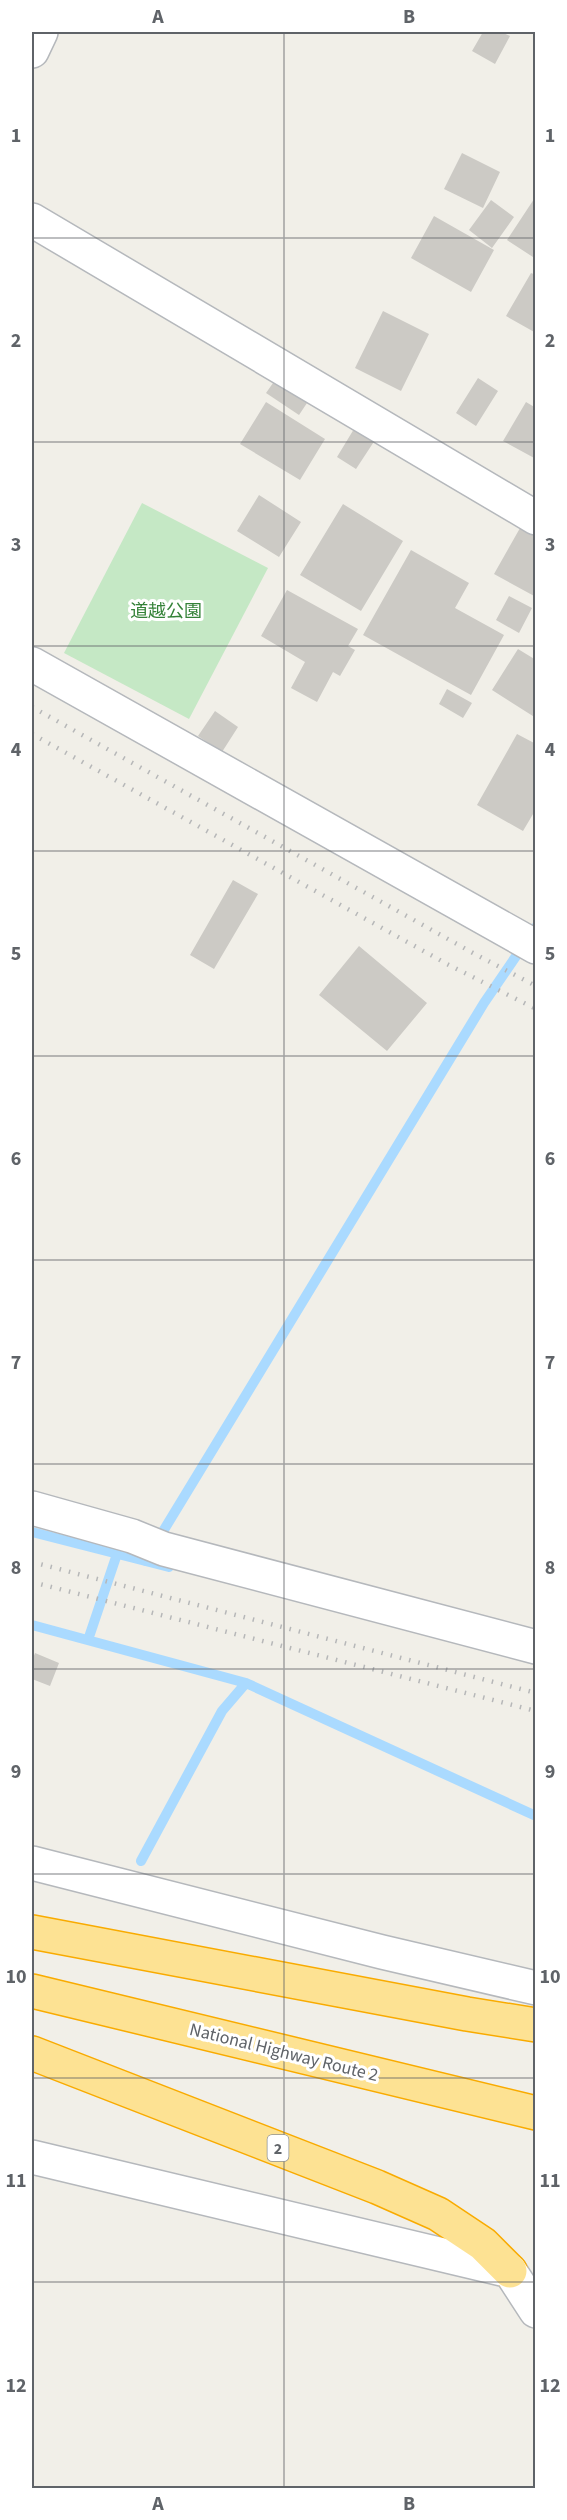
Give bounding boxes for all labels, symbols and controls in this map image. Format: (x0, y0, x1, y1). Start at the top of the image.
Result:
text: A (151, 3, 164, 31)
text: B (403, 3, 415, 31)
text: 1 (11, 122, 21, 150)
text: 1 (545, 122, 555, 150)
text: 2 (11, 327, 21, 355)
text: 2 (545, 327, 555, 355)
text: 3 (11, 531, 21, 559)
text: 3 (545, 531, 555, 559)
park label: 道越公園 (130, 599, 202, 624)
text: 4 (11, 736, 22, 764)
text: 4 (545, 736, 556, 764)
text: 5 (11, 940, 21, 968)
text: 5 (545, 940, 555, 968)
text: 6 (11, 1145, 21, 1173)
text: 6 (545, 1145, 555, 1173)
text: 7 (11, 1349, 21, 1377)
text: 7 (545, 1349, 555, 1377)
text: 8 (11, 1554, 21, 1582)
text: 8 (545, 1554, 555, 1582)
text: 9 (11, 1758, 21, 1786)
text: 9 (545, 1758, 555, 1786)
text: 10 (5, 1963, 27, 1991)
text: 10 (539, 1963, 561, 1991)
street label: National Highway Route 2 (187, 2017, 381, 2088)
road number: 2 (268, 2135, 288, 2161)
text: 11 (5, 2167, 27, 2195)
text: 11 (539, 2167, 561, 2195)
text: 12 (5, 2372, 27, 2400)
text: 12 (539, 2372, 561, 2400)
text: A (151, 2490, 164, 2518)
text: B (403, 2490, 415, 2518)

